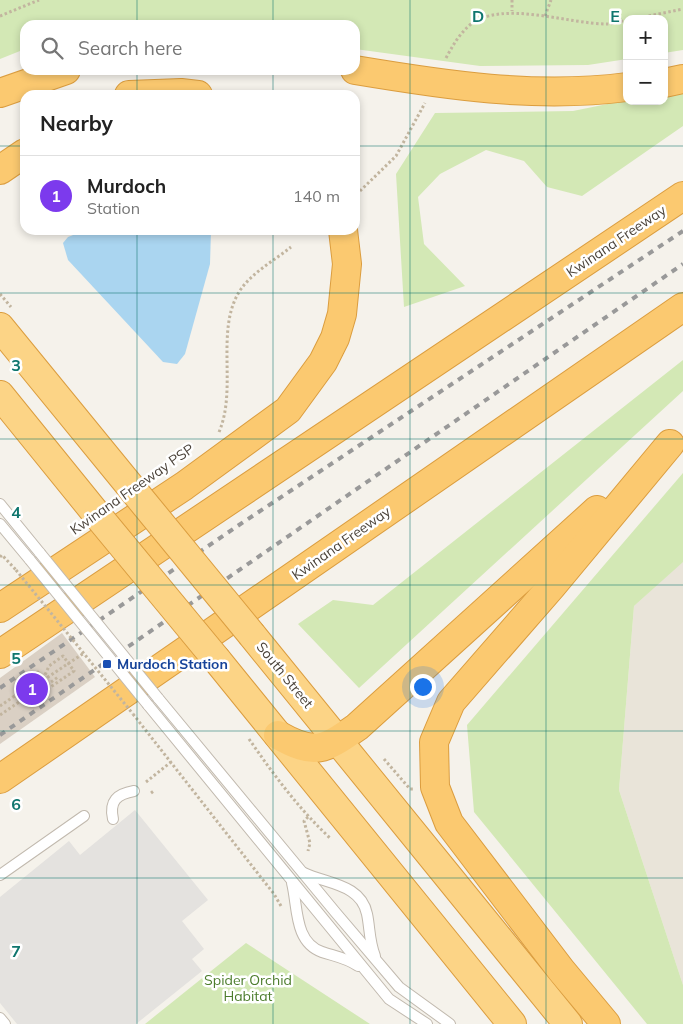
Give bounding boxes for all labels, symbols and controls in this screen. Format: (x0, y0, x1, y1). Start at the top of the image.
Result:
text: D (472, 6, 484, 26)
text: E (610, 6, 620, 26)
map controls (623, 15, 668, 105)
button: + (623, 15, 668, 60)
search box (20, 20, 360, 75)
icon: search (38, 34, 66, 62)
text: Search here (78, 36, 182, 60)
button: − (623, 60, 668, 105)
text: Nearby (40, 110, 113, 136)
text: Murdoch (87, 174, 166, 198)
text: 1 (51, 186, 61, 206)
text: 140 m (293, 186, 340, 206)
text: Station (87, 198, 140, 218)
street label: Kwinana Freeway (563, 201, 670, 281)
text: 3 (11, 355, 21, 375)
street label: Kwinana Freeway PSP (67, 439, 197, 539)
text: 4 (11, 502, 21, 522)
street label: Kwinana Freeway (288, 502, 394, 584)
street label: South Street (253, 638, 317, 712)
text: 5 (11, 648, 21, 668)
place label: Murdoch Station (117, 655, 228, 673)
marker: Murdoch Station (101, 658, 113, 670)
pin: 1 (16, 670, 48, 708)
your location (410, 674, 436, 700)
text: 6 (11, 794, 21, 814)
text: 7 (11, 941, 21, 961)
park label: Spider Orchid Habitat (204, 971, 292, 1005)

